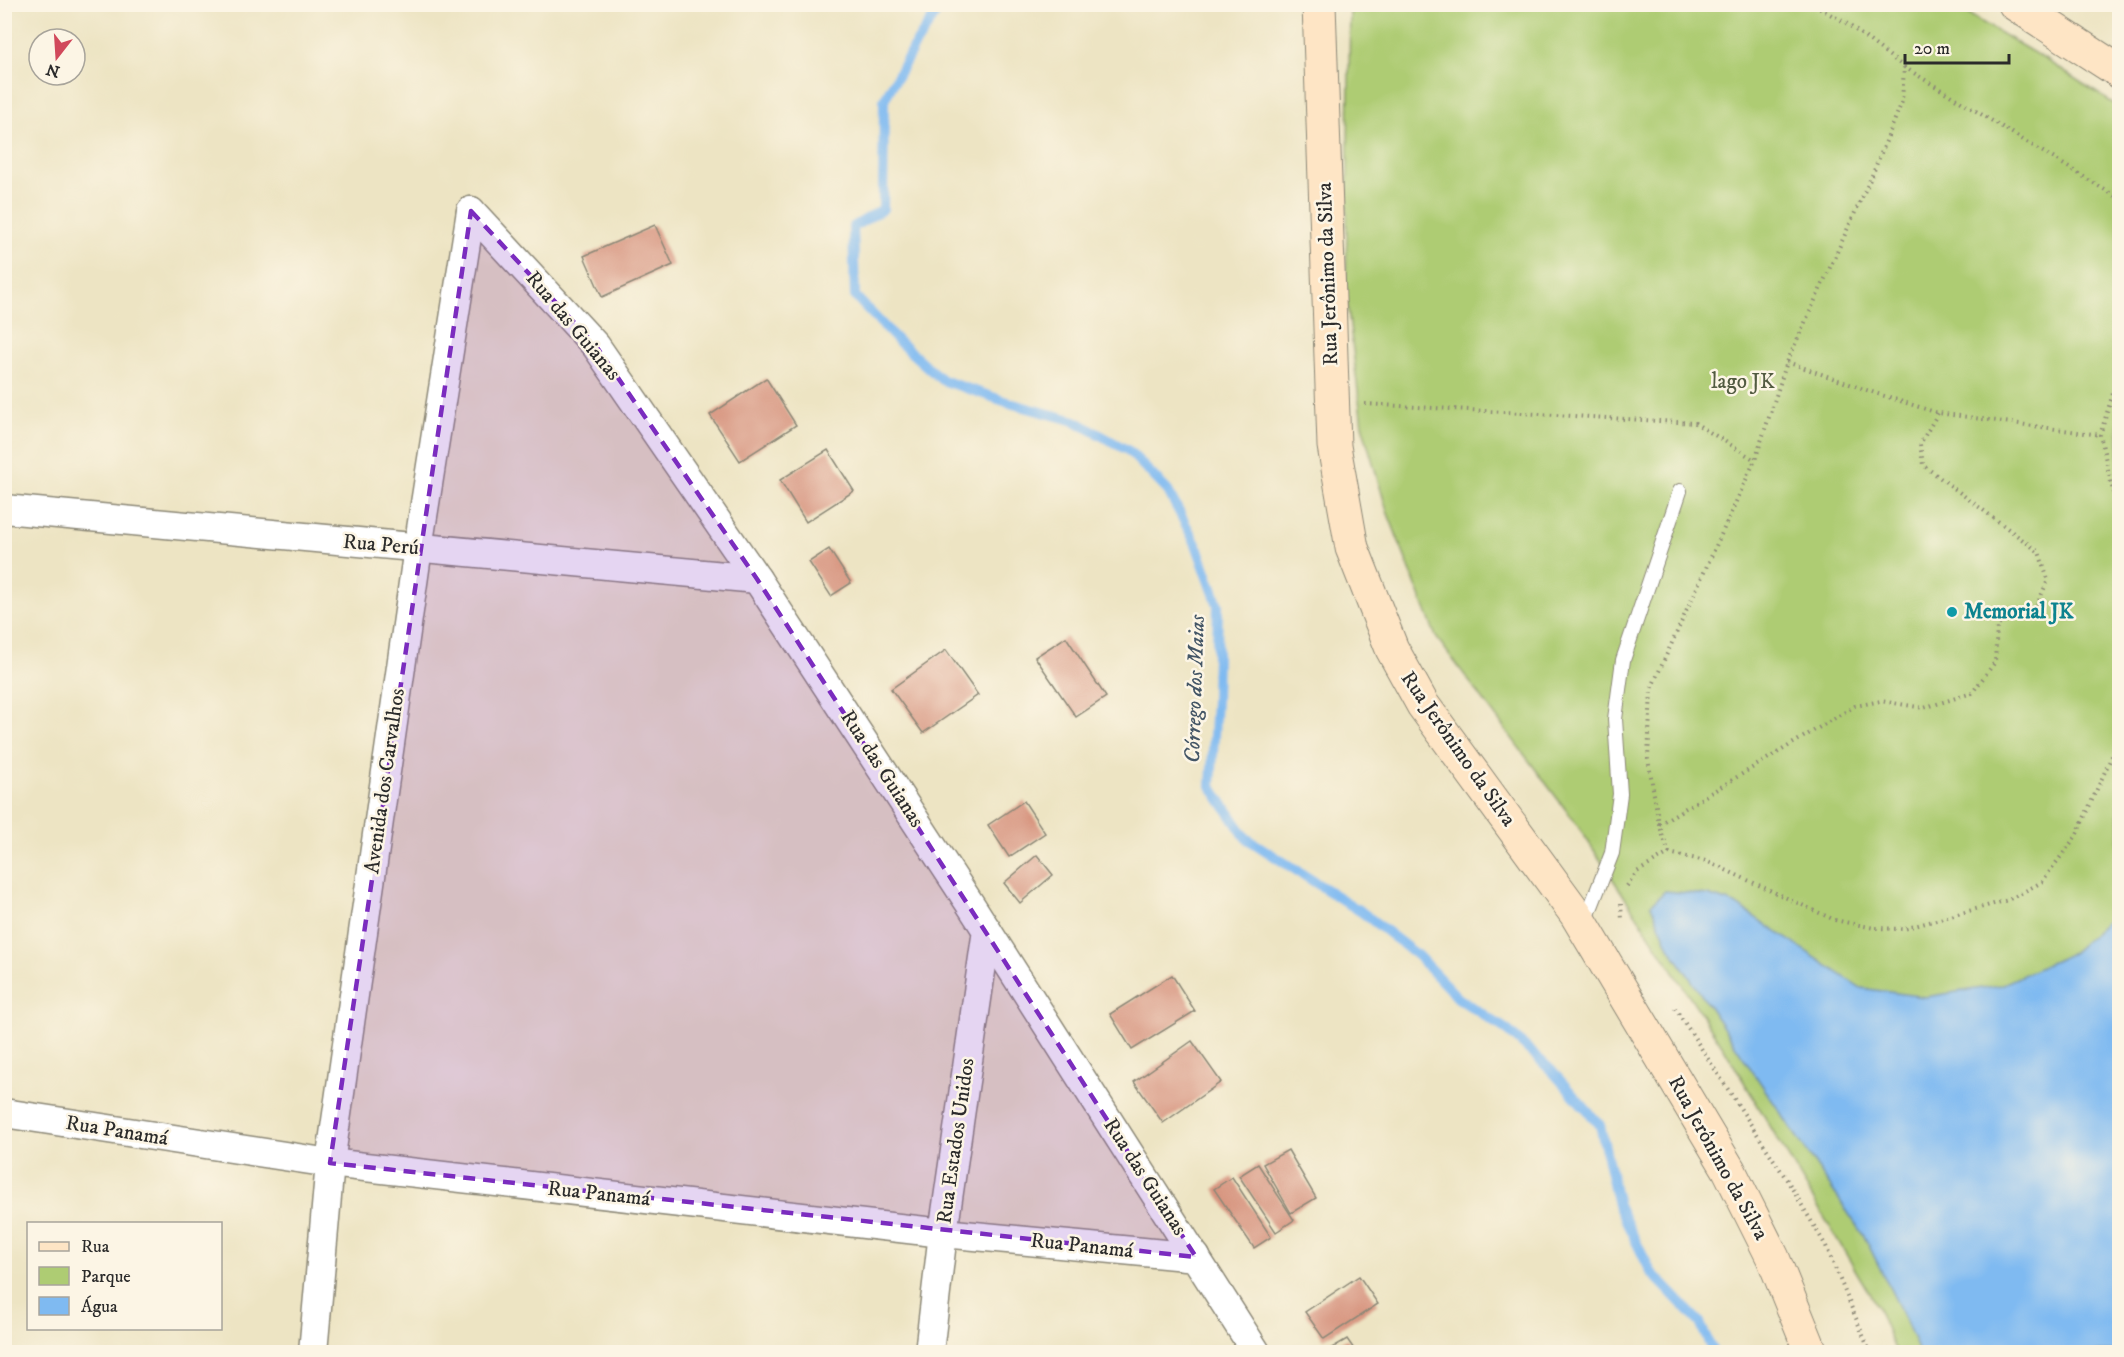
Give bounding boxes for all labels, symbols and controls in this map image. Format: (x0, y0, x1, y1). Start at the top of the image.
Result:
north arrow (27, 27, 87, 87)
scale bar (1905, 27, 2008, 65)
text: 20 m (1914, 38, 1950, 60)
text: N (44, 59, 62, 82)
street label: Rua Jerônimo da Silva (1312, 182, 1344, 366)
street label: Rua das Guianas (520, 266, 626, 386)
park label: lago JK (1711, 369, 1775, 395)
street label: Rua Perú (342, 529, 420, 561)
place label: Memorial JK (1964, 599, 2075, 625)
marker: Memorial JK (1945, 605, 1959, 619)
water label: Córrego dos Maias (1179, 613, 1211, 764)
street label: Rua Jerônimo da Silva (1395, 666, 1521, 832)
street label: Avenida dos Carvalhos (359, 687, 411, 875)
street label: Rua das Guianas (834, 706, 930, 832)
street label: Rua Estados Unidos (931, 1056, 981, 1226)
street label: Rua Jerônimo da Silva (1662, 1071, 1774, 1245)
street label: Rua Panamá (64, 1110, 170, 1152)
street label: Rua das Guianas (1097, 1114, 1193, 1240)
street label: Rua Panamá (546, 1176, 652, 1212)
legend (27, 1222, 222, 1330)
street label: Rua Panamá (1029, 1228, 1135, 1264)
text: Rua (81, 1236, 110, 1258)
text: Parque (81, 1266, 131, 1288)
text: Água (81, 1295, 118, 1318)

